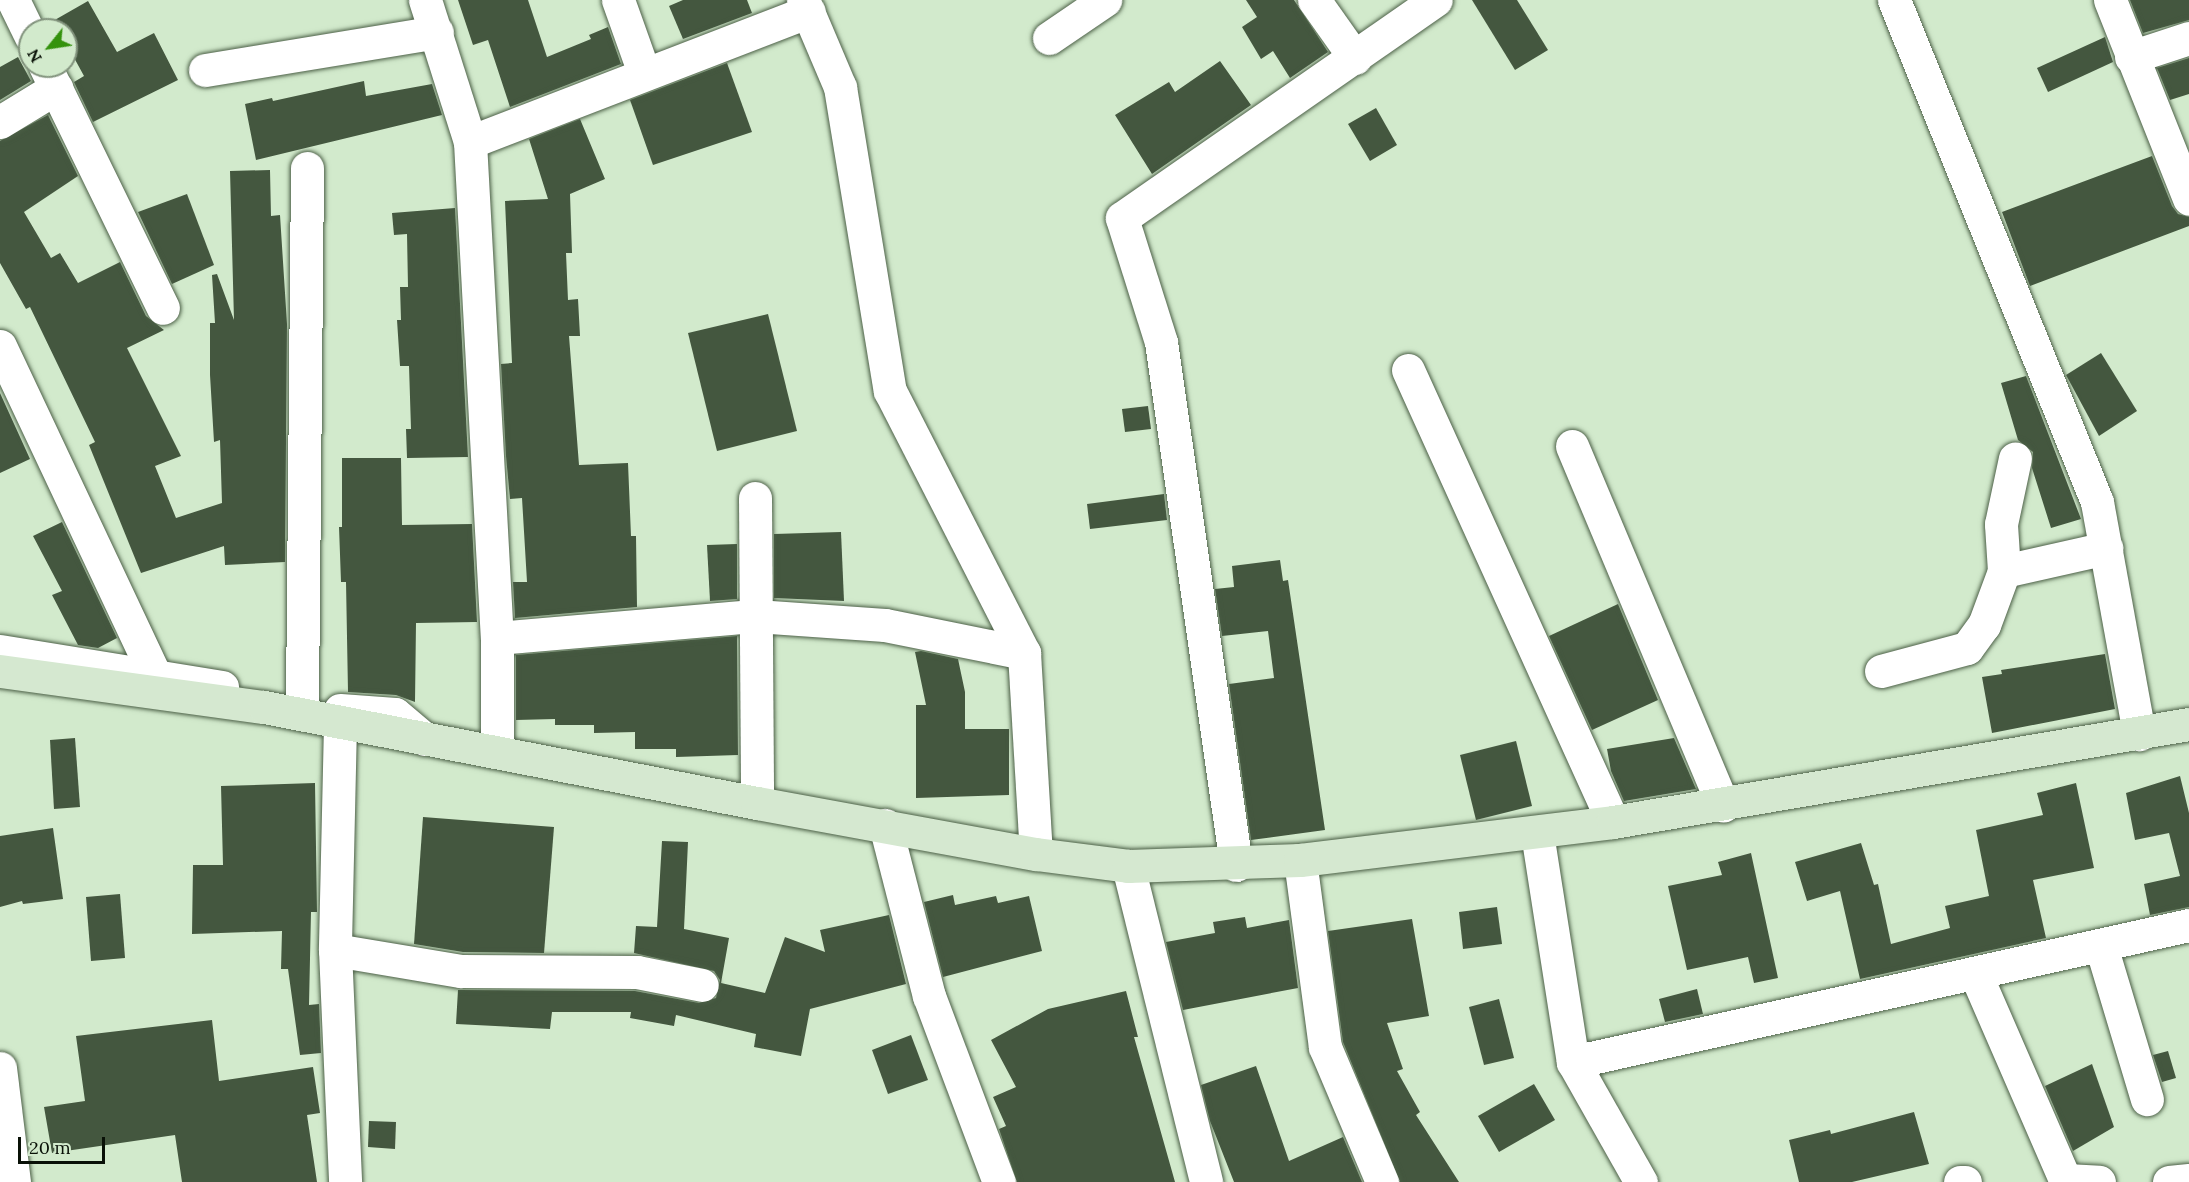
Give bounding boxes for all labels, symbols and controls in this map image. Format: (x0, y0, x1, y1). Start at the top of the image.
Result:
north arrow (18, 18, 78, 78)
text: N (22, 46, 46, 66)
scale bar (21, 1125, 108, 1163)
text: 20 m (29, 1136, 71, 1159)

